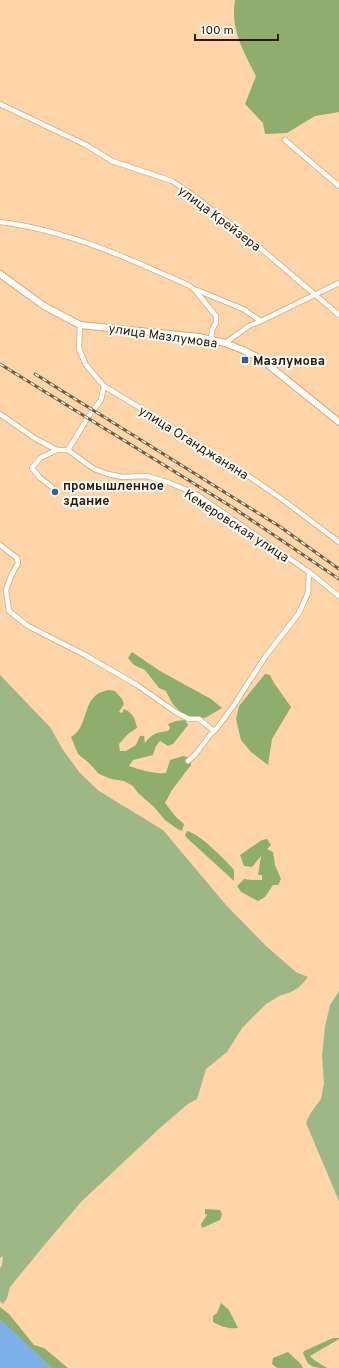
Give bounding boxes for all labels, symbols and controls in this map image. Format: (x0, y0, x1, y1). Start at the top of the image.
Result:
scale bar (195, 16, 278, 42)
text: 100 m (201, 23, 234, 39)
street label: улица Крейзера (174, 183, 263, 256)
street label: улица Мазлумова (107, 321, 218, 353)
place label: Мазлумова (253, 354, 325, 370)
marker: Мазлумова (240, 355, 250, 365)
street label: улица Оганджаняна (135, 403, 251, 484)
place label: промышленное здание (63, 479, 164, 510)
marker: промышленное здание (50, 487, 60, 497)
street label: Кемеровская улица (180, 487, 291, 567)

